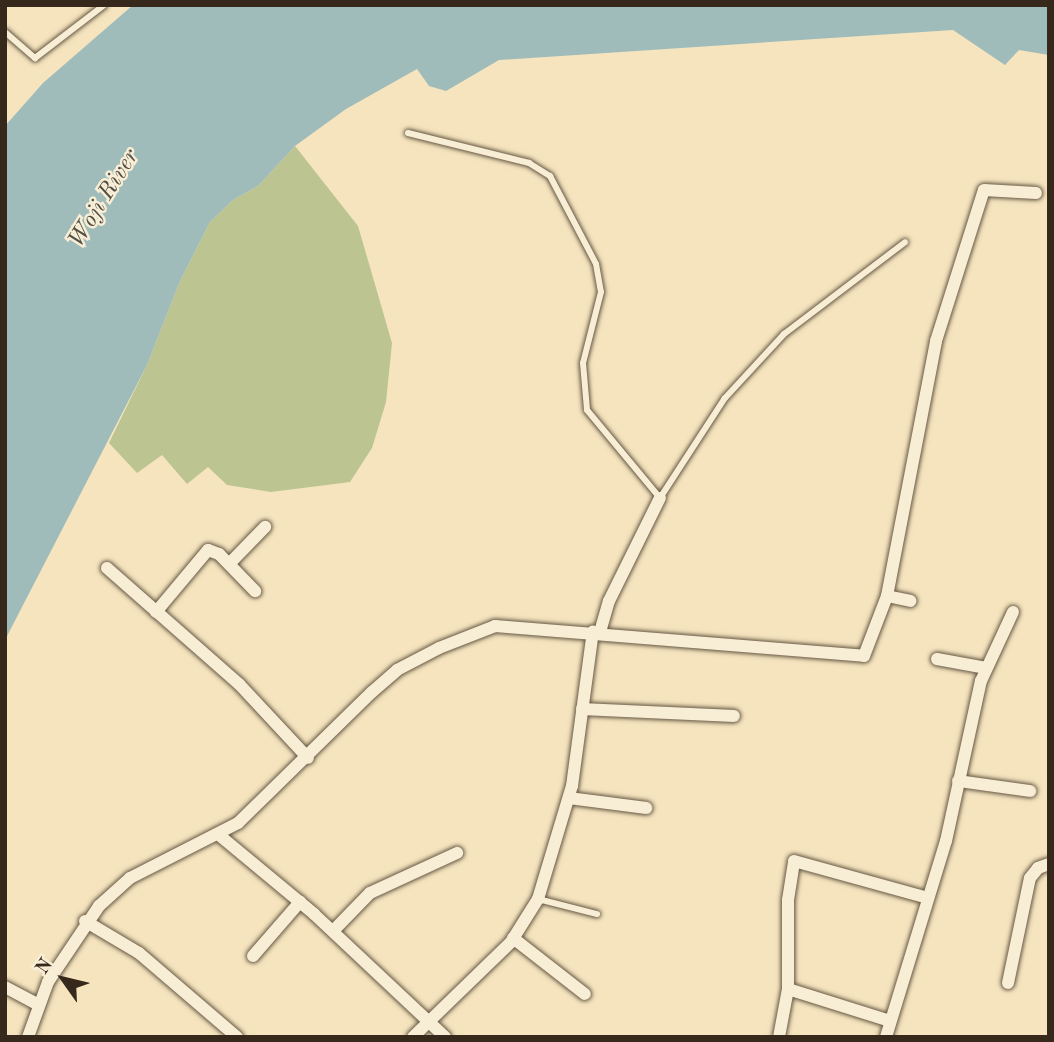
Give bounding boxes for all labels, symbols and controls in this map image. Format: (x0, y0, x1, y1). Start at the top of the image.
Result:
water label: Woji River (63, 144, 145, 254)
north arrow (28, 944, 98, 1014)
text: N (33, 956, 57, 978)

